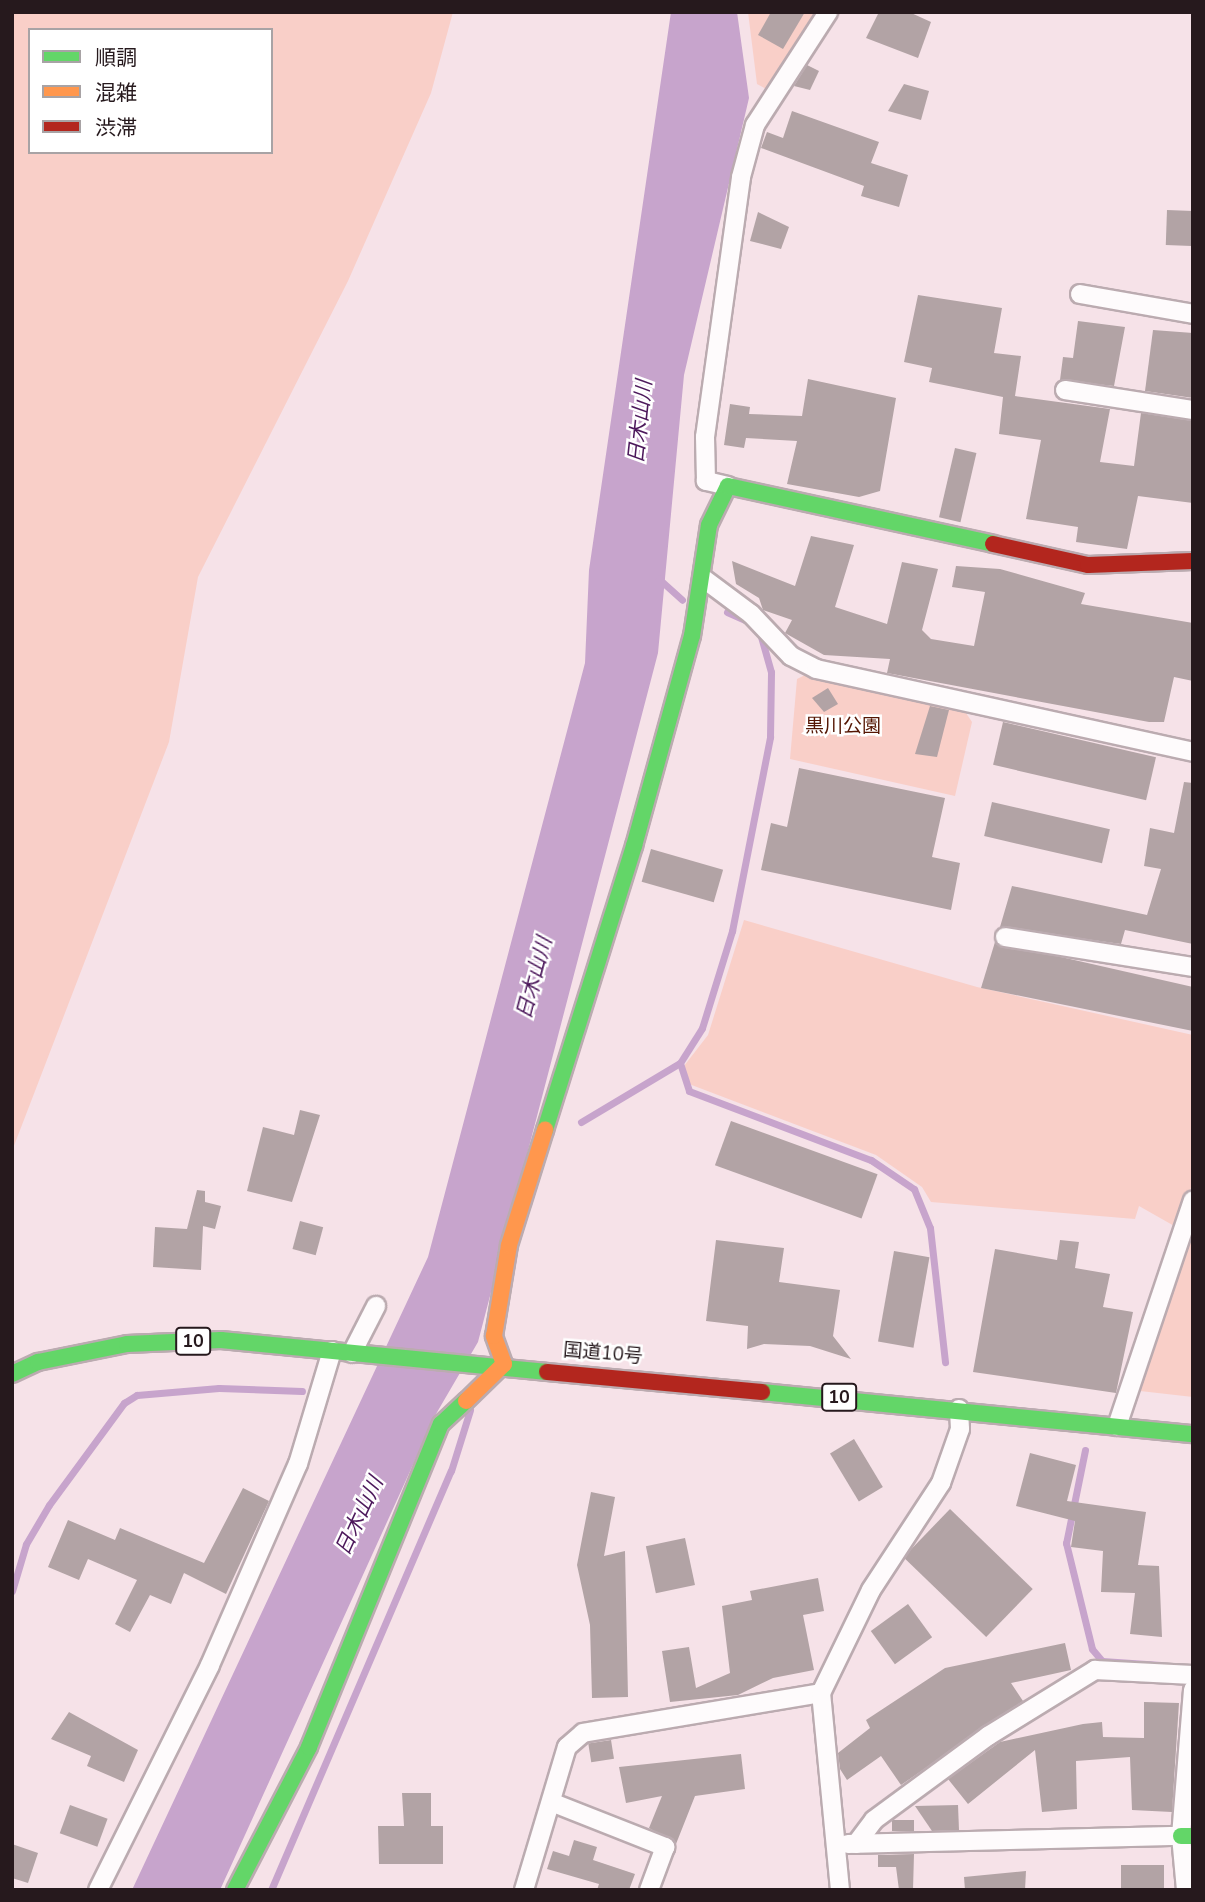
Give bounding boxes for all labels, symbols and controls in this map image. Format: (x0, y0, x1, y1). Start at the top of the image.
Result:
legend (28, 28, 273, 154)
text: 順調 (95, 44, 137, 72)
text: 混雑 (95, 79, 137, 107)
text: 渋滞 (95, 114, 137, 142)
water label: 日木山川 (623, 379, 657, 465)
park label: 黒川公園 (805, 716, 881, 738)
water label: 日木山川 (511, 934, 557, 1022)
road number: 10 (174, 1326, 212, 1356)
street label: 国道10号 (562, 1339, 644, 1369)
road number: 10 (820, 1382, 858, 1412)
water label: 日木山川 (330, 1473, 388, 1559)

